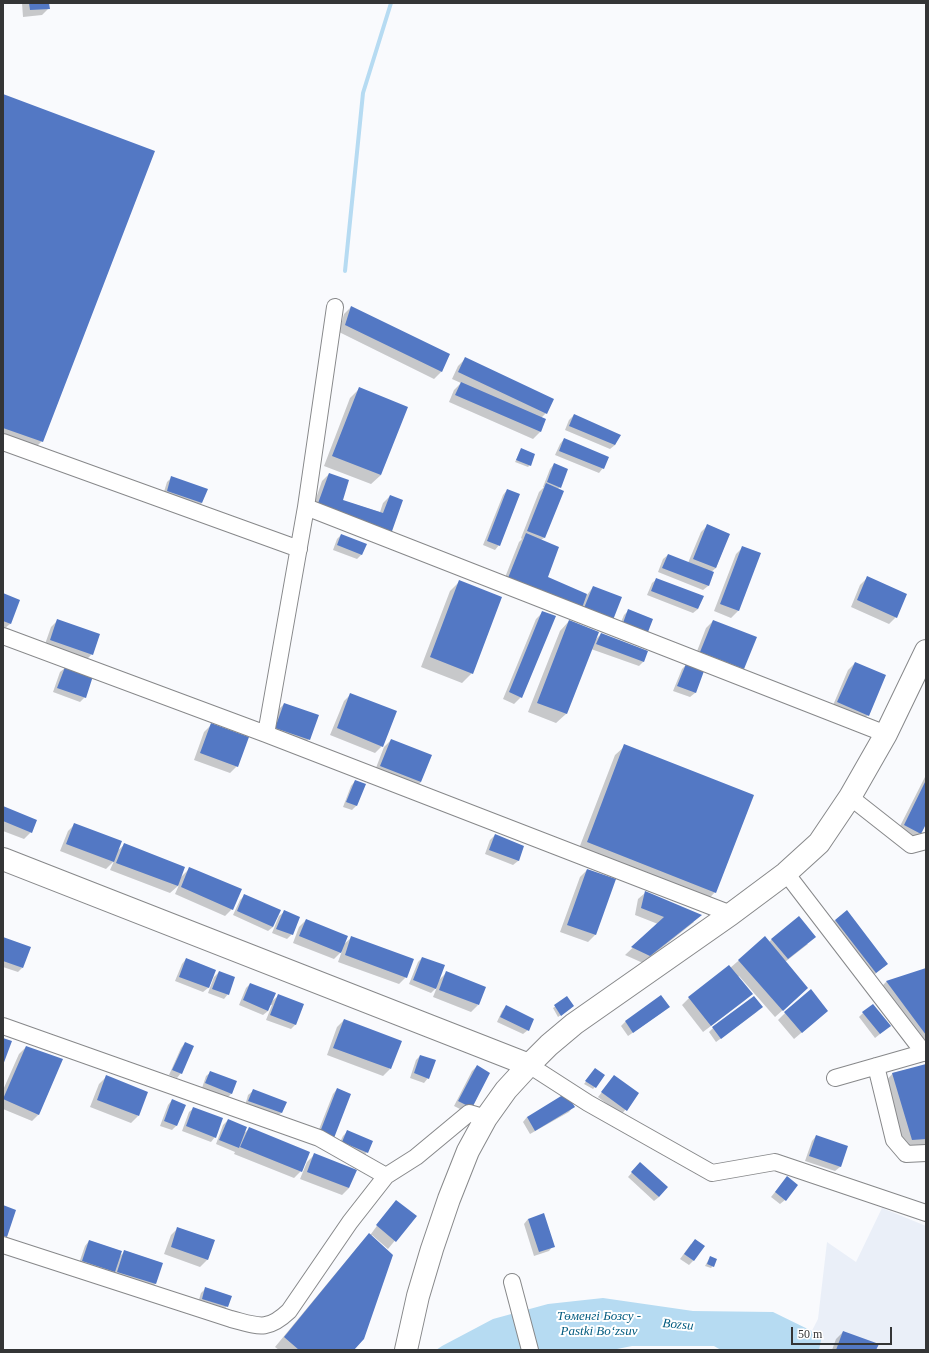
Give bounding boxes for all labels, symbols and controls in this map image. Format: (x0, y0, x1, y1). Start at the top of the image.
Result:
water label: Төменгі Бозсу - Pastki Boʻzsuv (557, 1309, 641, 1340)
water label: Bozsu (662, 1316, 694, 1334)
scale bar (793, 1319, 894, 1345)
text: 50 m (798, 1327, 822, 1341)

